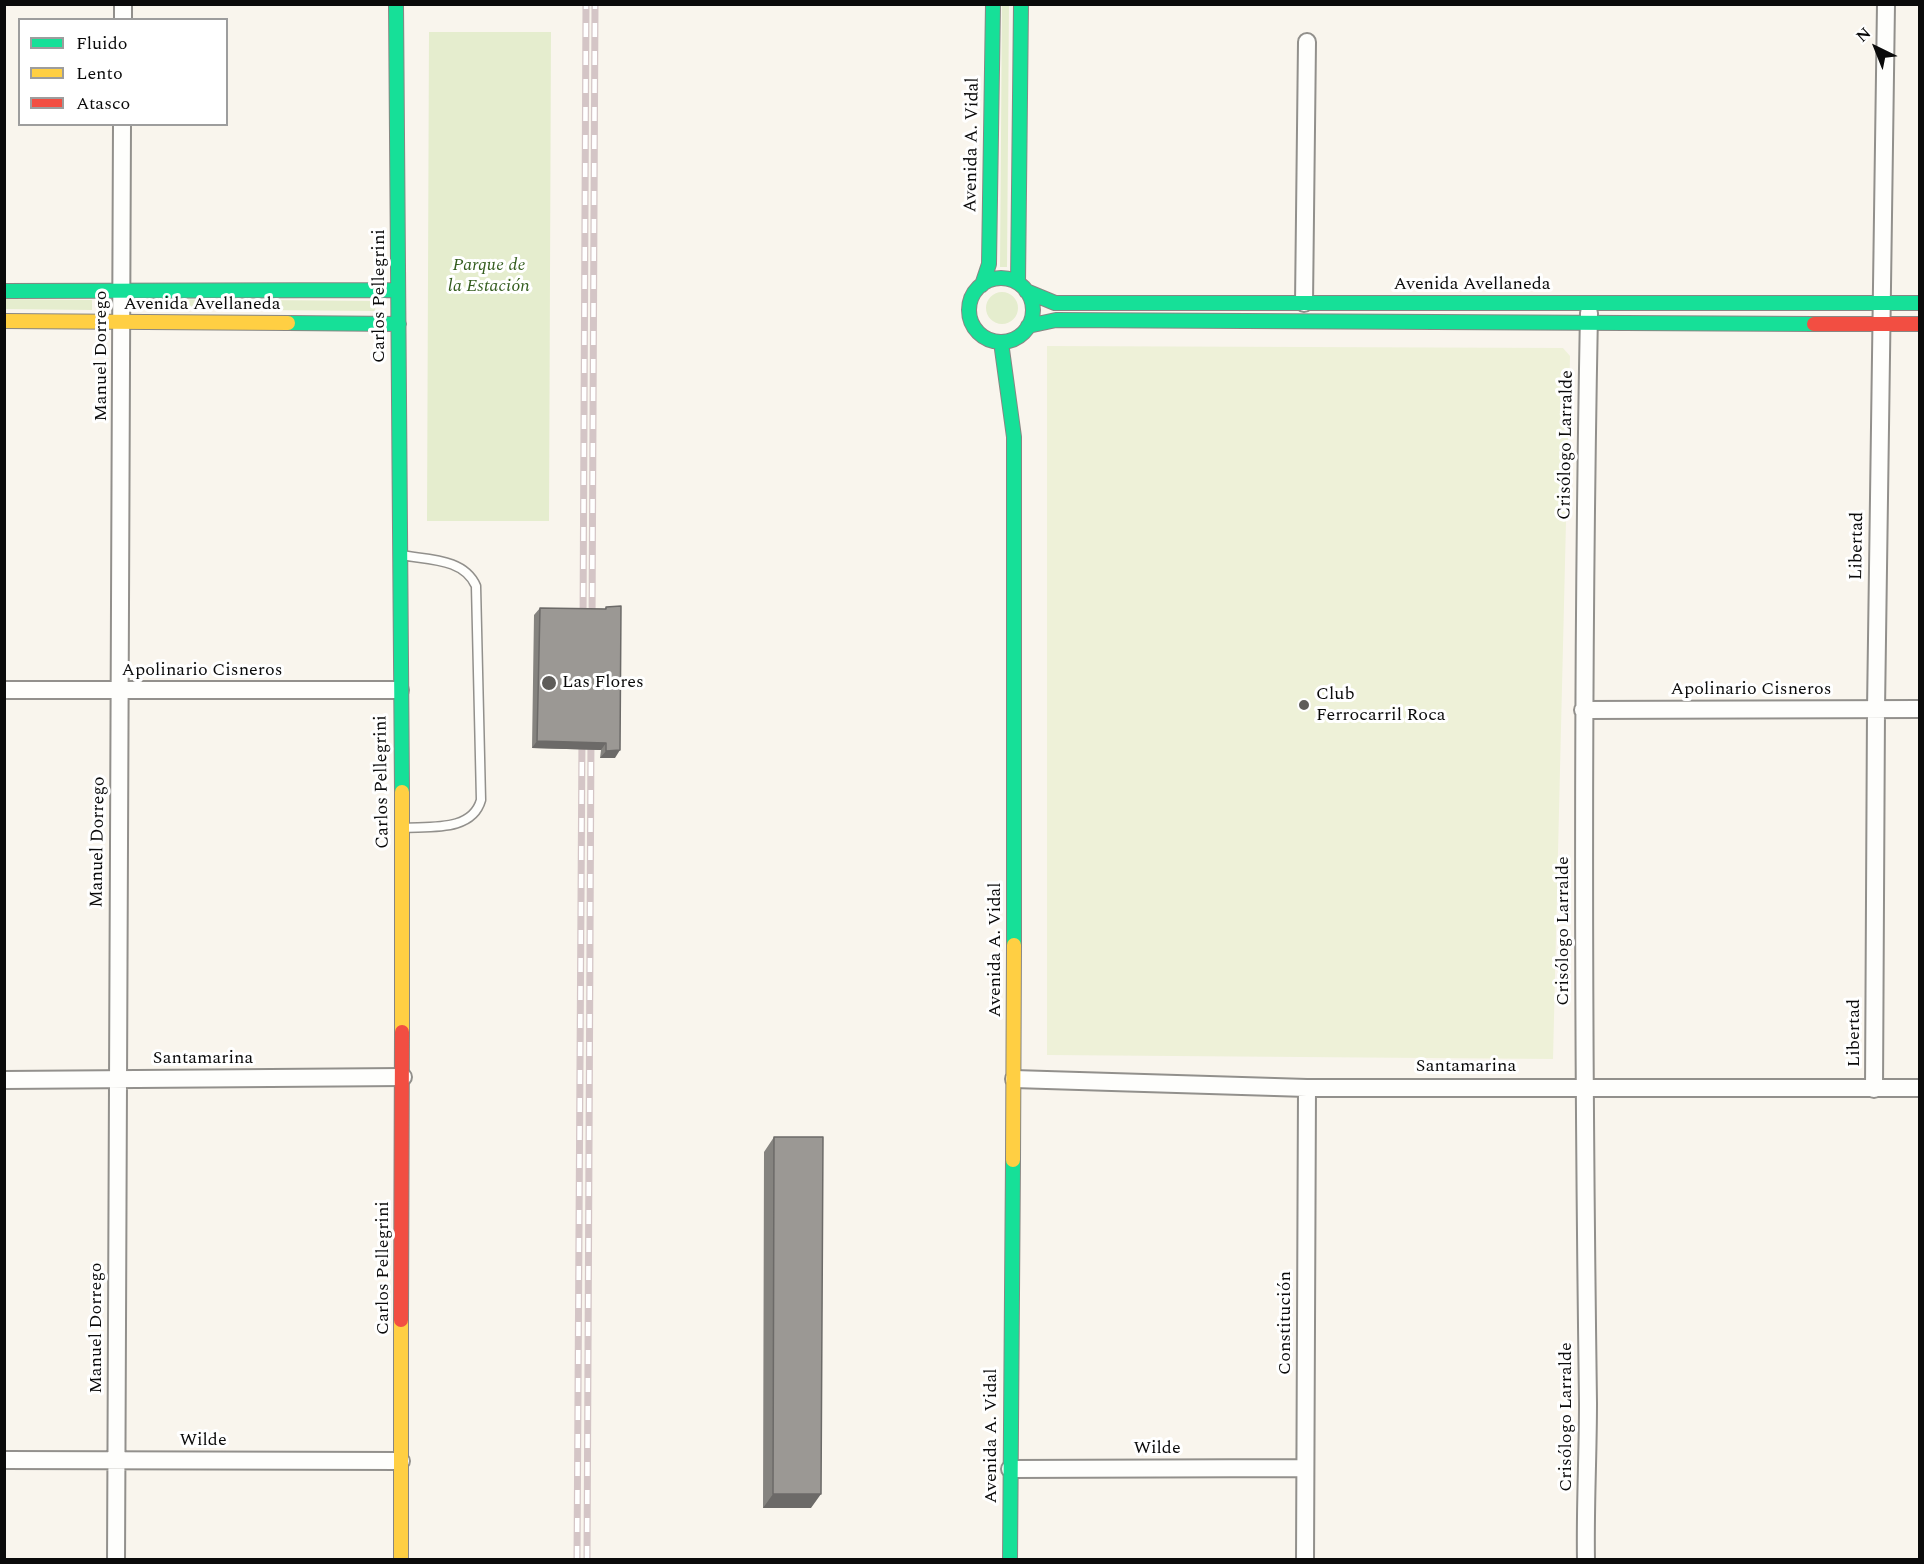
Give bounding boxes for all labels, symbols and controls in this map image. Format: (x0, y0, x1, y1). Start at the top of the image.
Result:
legend (18, 18, 228, 126)
north arrow (1846, 18, 1906, 78)
text: N (1851, 22, 1877, 48)
text: Fluido (76, 30, 128, 57)
text: Lento (76, 60, 123, 87)
street label: Avenida A. Vidal (961, 77, 985, 213)
text: Atasco (76, 90, 130, 117)
street label: Carlos Pellegrini (369, 229, 391, 363)
park label: Parque de la Estación (448, 255, 530, 298)
street label: Avenida Avellaneda (1393, 274, 1551, 296)
street label: Manuel Dorrego (91, 290, 113, 422)
street label: Avenida Avellaneda (123, 294, 281, 316)
street label: Crisólogo Larralde (1555, 370, 1579, 520)
street label: Libertad (1847, 512, 1869, 580)
street label: Apolinario Cisneros (122, 660, 282, 682)
place label: Las Flores (562, 672, 644, 694)
marker: Las Flores (540, 674, 558, 692)
street label: Apolinario Cisneros (1671, 679, 1831, 701)
place label: Club Ferrocarril Roca (1316, 684, 1446, 726)
marker: Club Ferrocarril Roca (1297, 698, 1311, 712)
street label: Carlos Pellegrini (371, 715, 395, 849)
street label: Manuel Dorrego (87, 776, 111, 908)
street label: Crisólogo Larralde (1553, 856, 1575, 1006)
street label: Avenida A. Vidal (985, 882, 1007, 1018)
street label: Libertad (1844, 999, 1866, 1067)
street label: Santamarina (153, 1048, 253, 1070)
street label: Santamarina (1416, 1056, 1516, 1078)
street label: Carlos Pellegrini (373, 1201, 395, 1335)
street label: Manuel Dorrego (86, 1262, 108, 1394)
street label: Constitución (1275, 1271, 1297, 1375)
street label: Crisólogo Larralde (1556, 1342, 1578, 1492)
street label: Avenida A. Vidal (981, 1368, 1003, 1504)
street label: Wilde (179, 1430, 227, 1452)
street label: Wilde (1133, 1438, 1181, 1460)

